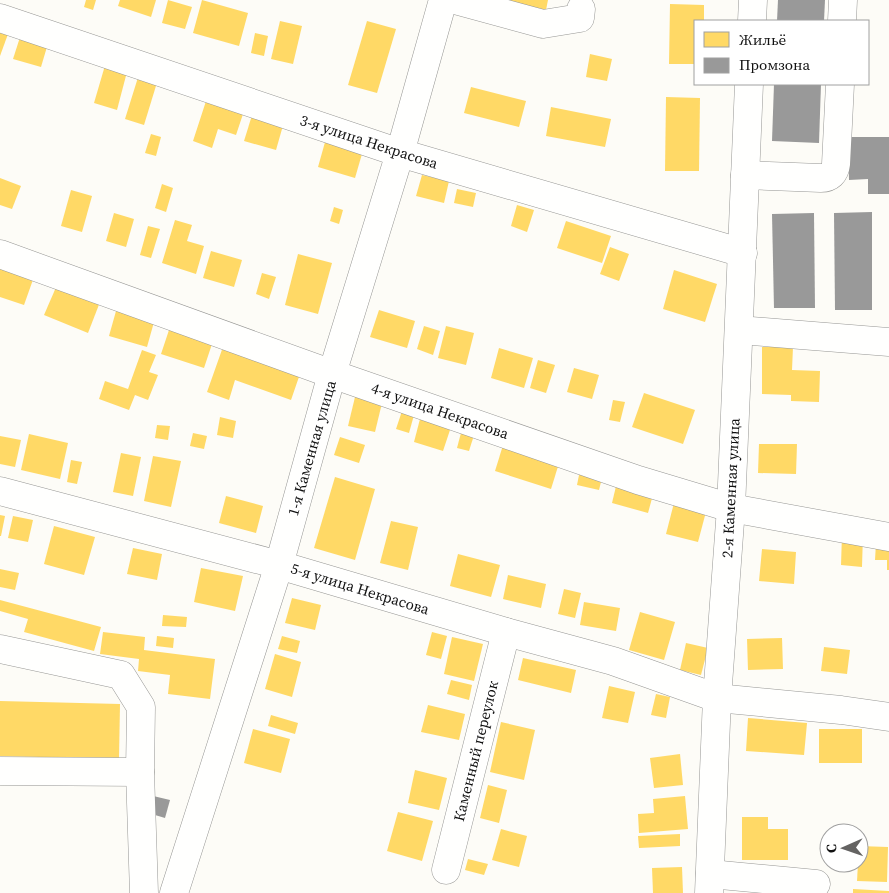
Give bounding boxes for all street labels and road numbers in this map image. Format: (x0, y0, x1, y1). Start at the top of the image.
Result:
street label: 3-я улица Некрасова (298, 109, 441, 174)
street label: 1-я Каменная улица (282, 377, 341, 518)
street label: 4-я улица Некрасова (369, 377, 512, 444)
street label: 2-я Каменная улица (716, 417, 745, 558)
street label: 5-я улица Некрасова (288, 557, 432, 620)
street label: Каменный переулок (448, 678, 503, 823)

